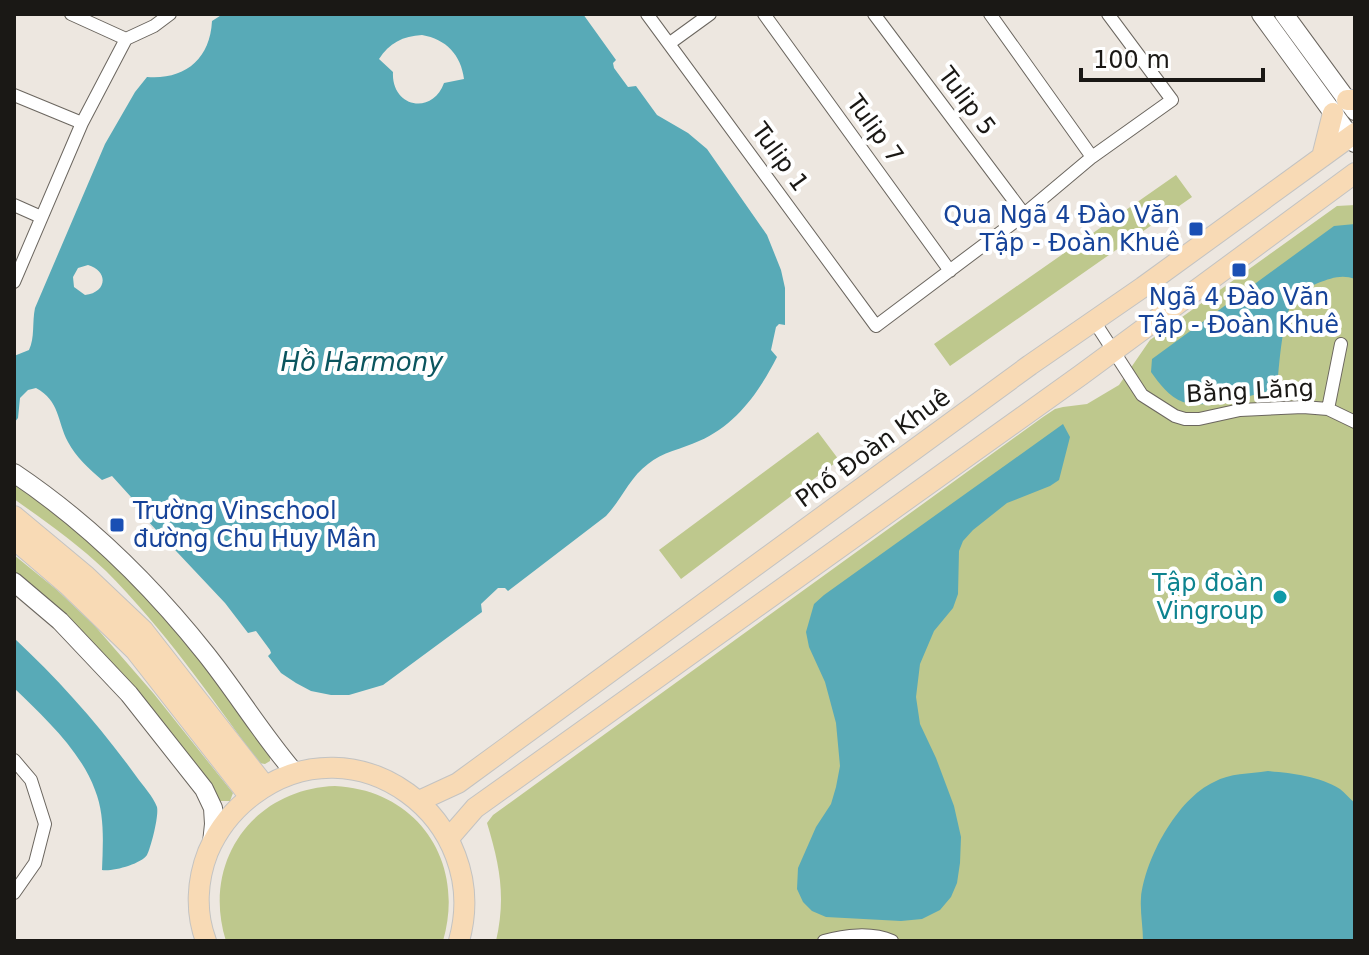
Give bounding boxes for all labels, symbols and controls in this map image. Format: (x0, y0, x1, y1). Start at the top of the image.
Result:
scale bar (1081, 32, 1263, 82)
text: 100 m (1093, 46, 1170, 74)
street label: Tulip 5 (932, 61, 1002, 140)
street label: Tulip 7 (840, 89, 909, 169)
street label: Tulip 1 (745, 117, 814, 197)
place label: Qua Ngã 4 Đào Văn Tập - Đoàn Khuê (943, 201, 1180, 257)
marker: Qua Ngã 4 Đào Văn Tập - Đoàn Khuê (1187, 220, 1205, 238)
marker: Ngã 4 Đào Văn Tập - Đoàn Khuê (1230, 261, 1248, 279)
place label: Ngã 4 Đào Văn Tập - Đoàn Khuê (1138, 283, 1339, 339)
water label: Hồ Harmony (281, 347, 444, 377)
street label: Bằng Lăng (1185, 373, 1315, 408)
street label: Phố Đoàn Khuê (790, 383, 956, 513)
place label: Trường Vinschool đường Chu Huy Mân (132, 497, 377, 553)
marker: Trường Vinschool đường Chu Huy Mân (108, 516, 126, 534)
place label: Tập đoàn Vingroup (1151, 569, 1264, 625)
marker: Tập đoàn Vingroup (1271, 588, 1289, 606)

